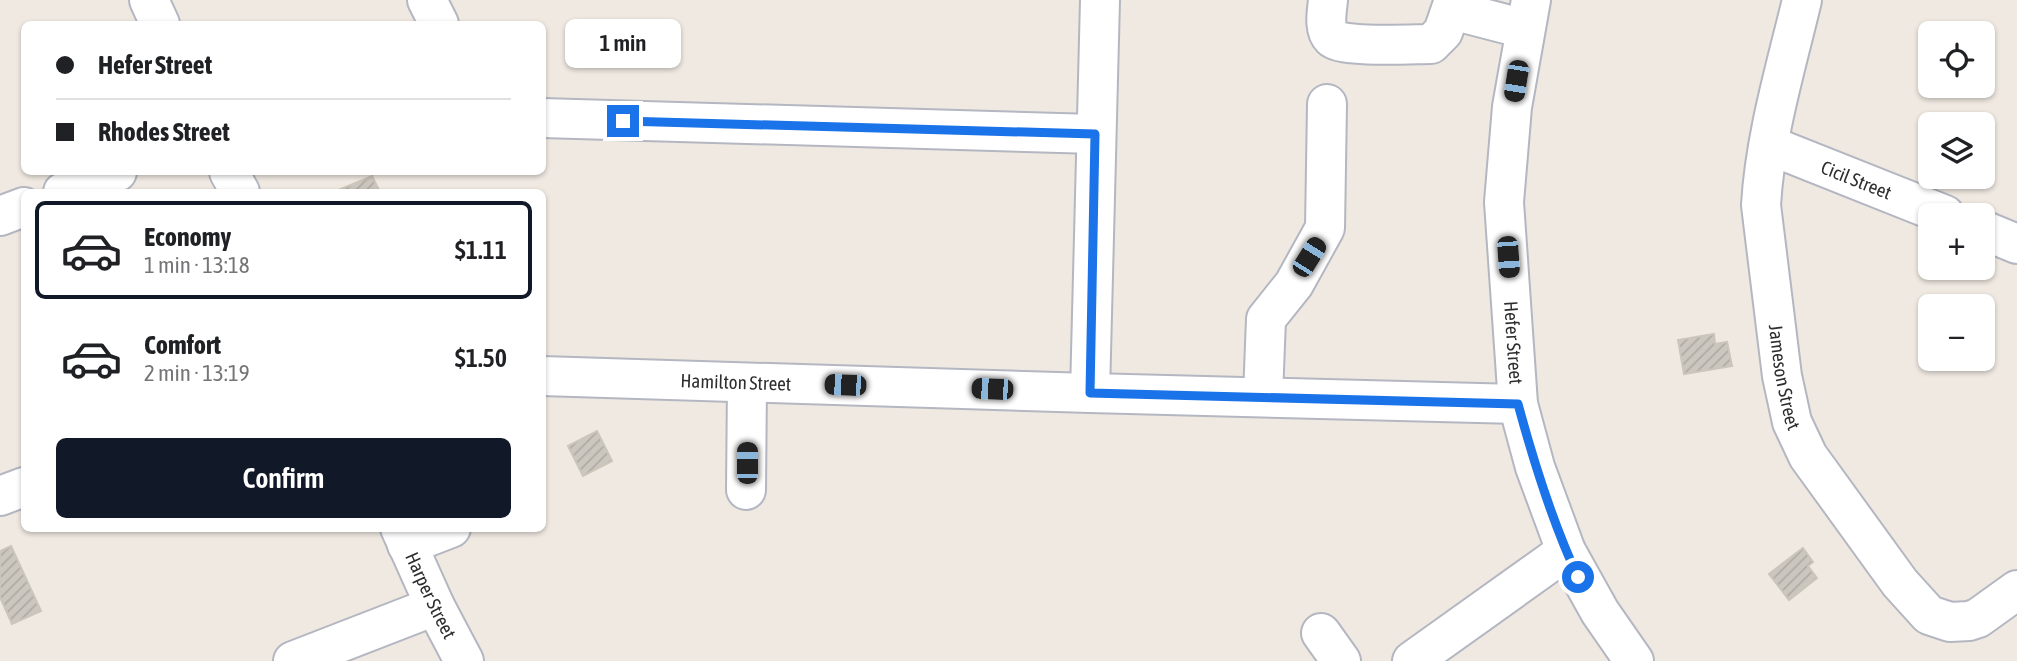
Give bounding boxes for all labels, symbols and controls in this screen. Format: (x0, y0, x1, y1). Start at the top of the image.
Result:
callout: 1 min (565, 19, 681, 68)
map controls (1918, 21, 1995, 371)
button: locate (1918, 21, 1995, 98)
text: 1 min (600, 30, 646, 56)
text: Hefer Street (98, 50, 212, 80)
car (1503, 59, 1530, 103)
route end (607, 105, 639, 137)
button: layers (1918, 112, 1995, 189)
text: Rhodes Street (98, 117, 230, 147)
street label: Cicil Street (1818, 156, 1895, 204)
button: + (1918, 203, 1995, 280)
icon: car (60, 219, 123, 282)
text: Economy (144, 222, 231, 252)
car (1289, 234, 1330, 280)
text: $1.11 (455, 235, 507, 265)
car (1497, 235, 1520, 279)
text: 1 min · 13:18 (144, 252, 250, 278)
button: − (1918, 294, 1995, 371)
street label: Hefer Street (1500, 300, 1528, 385)
street label: Jameson Street (1765, 323, 1805, 433)
icon: car (60, 327, 123, 390)
text: Comfort (144, 330, 221, 360)
text: $1.50 (455, 343, 507, 373)
text: 2 min · 13:19 (144, 360, 250, 386)
street label: Hamilton Street (680, 369, 792, 395)
car (824, 374, 867, 396)
car (971, 378, 1014, 400)
button: Confirm (56, 438, 511, 518)
car (737, 442, 758, 484)
street label: Harper Street (401, 549, 461, 642)
route start (1562, 561, 1594, 593)

